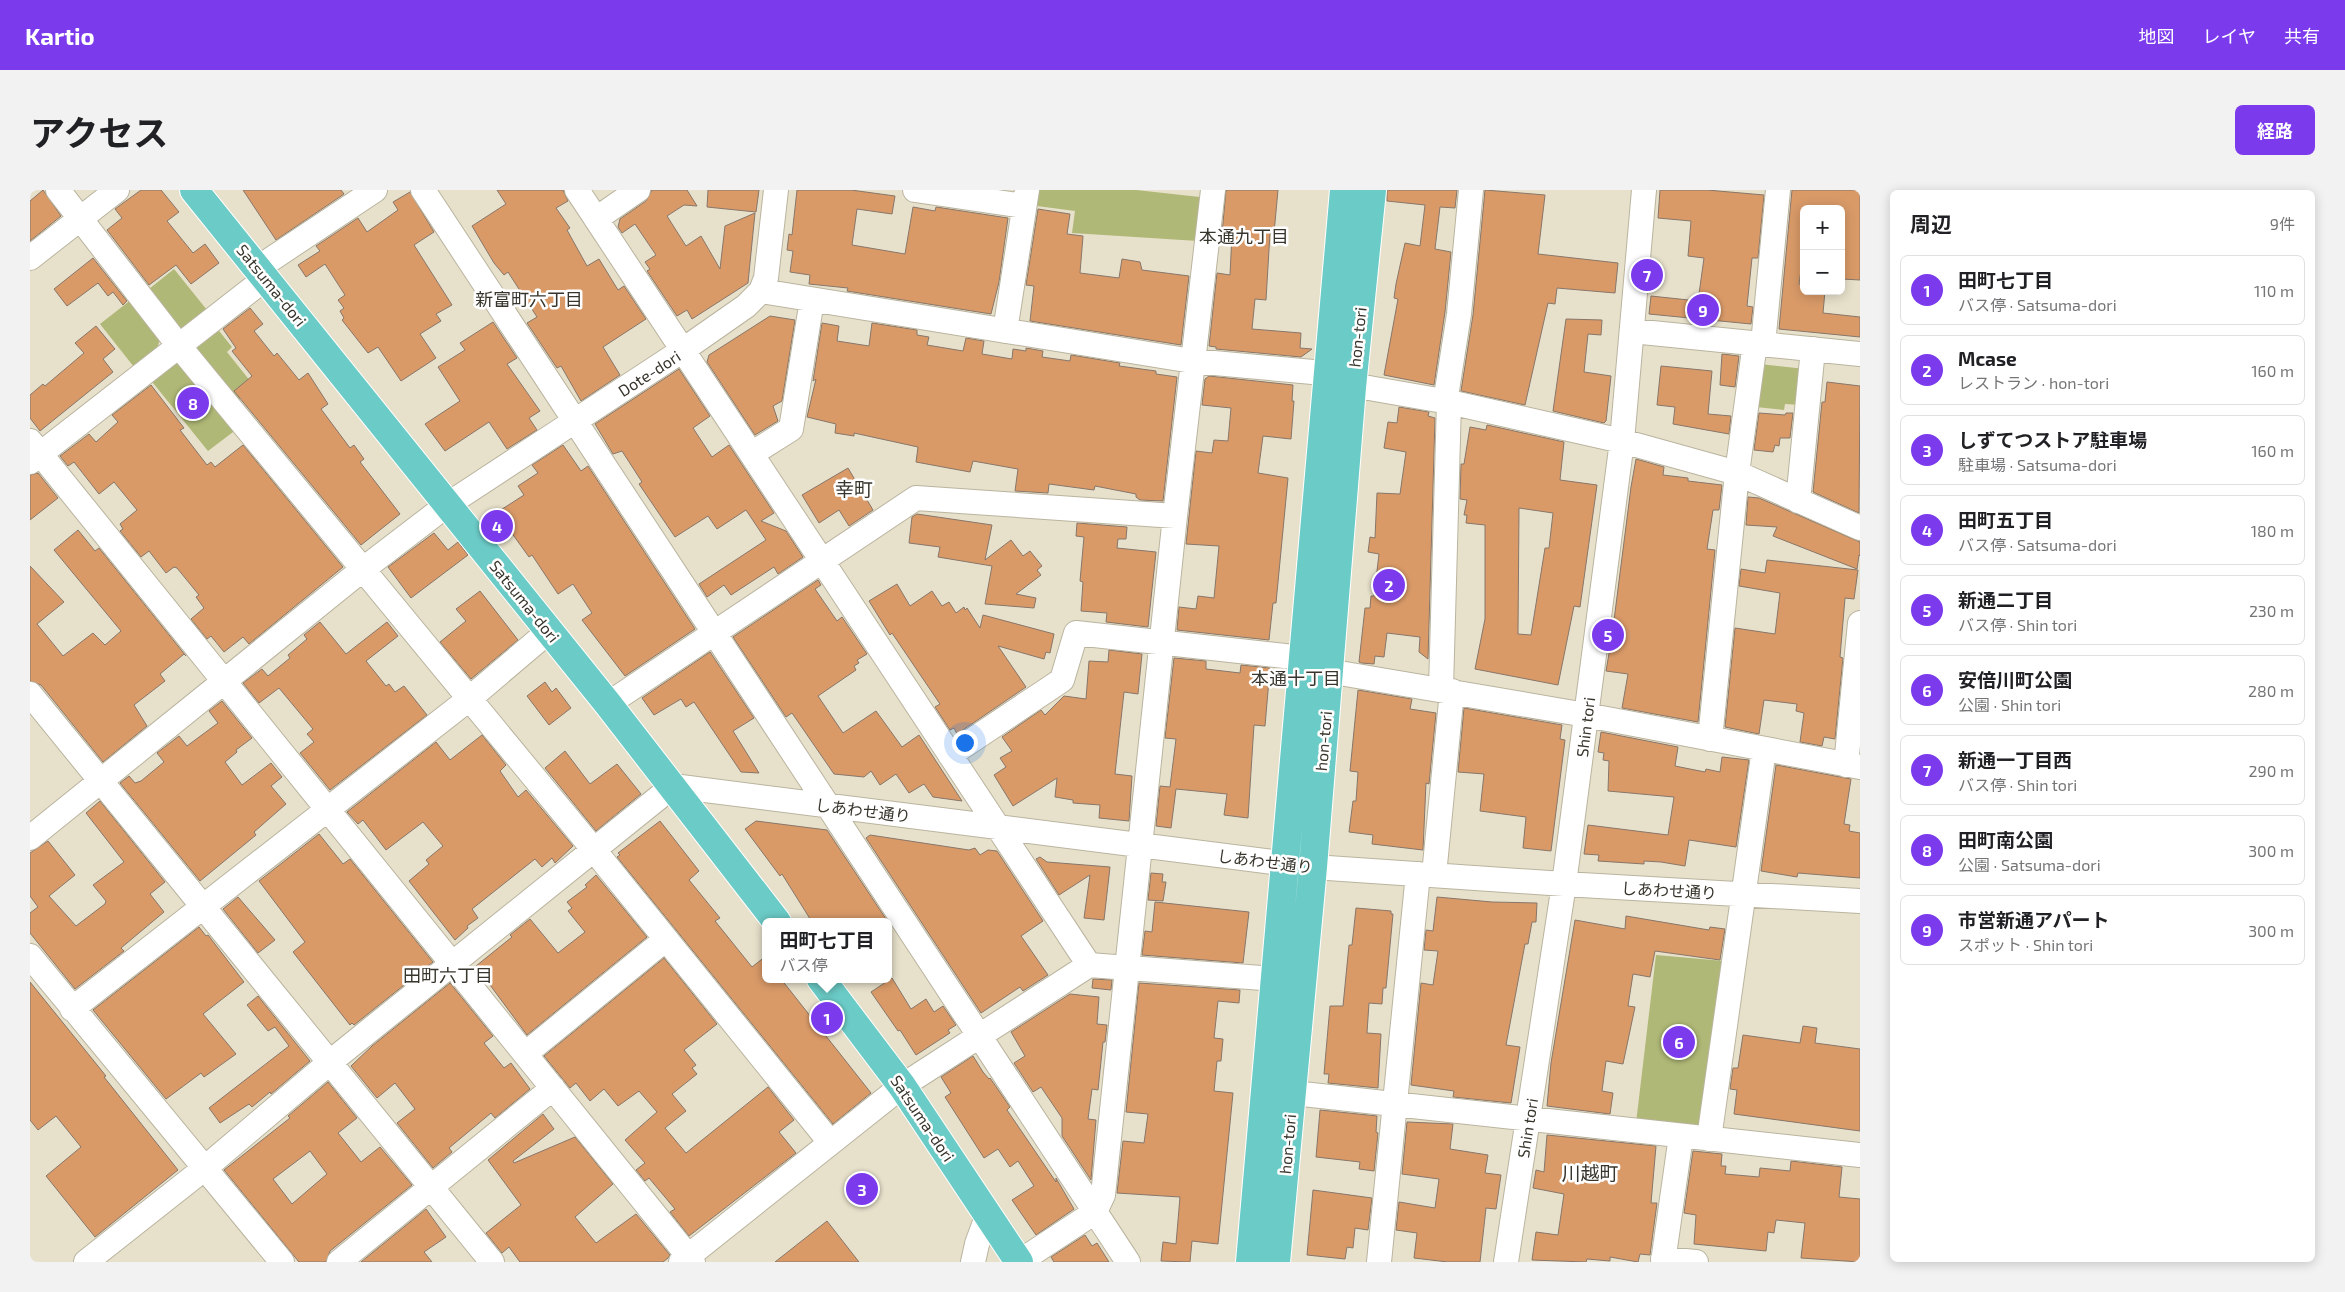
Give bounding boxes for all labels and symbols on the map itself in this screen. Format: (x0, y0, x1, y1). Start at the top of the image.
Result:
district label: 本通九丁目 (1199, 225, 1289, 247)
street label: Satsuma-dori (233, 240, 311, 330)
pin: 7 (1631, 256, 1663, 294)
district label: 新富町六丁目 (475, 288, 583, 310)
pin: 9 (1687, 291, 1719, 329)
street label: hon-tori (1344, 306, 1370, 368)
street label: Dote-dori (614, 346, 684, 400)
pin: 8 (177, 384, 209, 422)
district label: 幸町 (835, 477, 873, 500)
pin: 4 (481, 507, 513, 545)
street label: Satsuma-dori (486, 556, 564, 646)
pin: 2 (1373, 566, 1405, 604)
pin: 5 (1592, 616, 1624, 654)
district label: 本通十丁目 (1251, 667, 1341, 689)
street label: Shin tori (1572, 696, 1598, 758)
street label: hon-tori (1311, 710, 1335, 772)
your location (952, 730, 978, 756)
street label: しあわせ通り (814, 795, 912, 825)
street label: しあわせ通り (1216, 846, 1314, 876)
street label: しあわせ通り (1621, 878, 1717, 902)
district label: 田町六丁目 (403, 964, 493, 986)
pin: 1 (811, 999, 843, 1037)
pin: 6 (1663, 1023, 1695, 1061)
street label: Satsuma-dori (887, 1071, 959, 1165)
street label: Shin tori (1513, 1097, 1541, 1159)
street label: hon-tori (1275, 1113, 1299, 1175)
district label: 川越町 (1561, 1161, 1619, 1184)
pin: 3 (846, 1170, 878, 1208)

